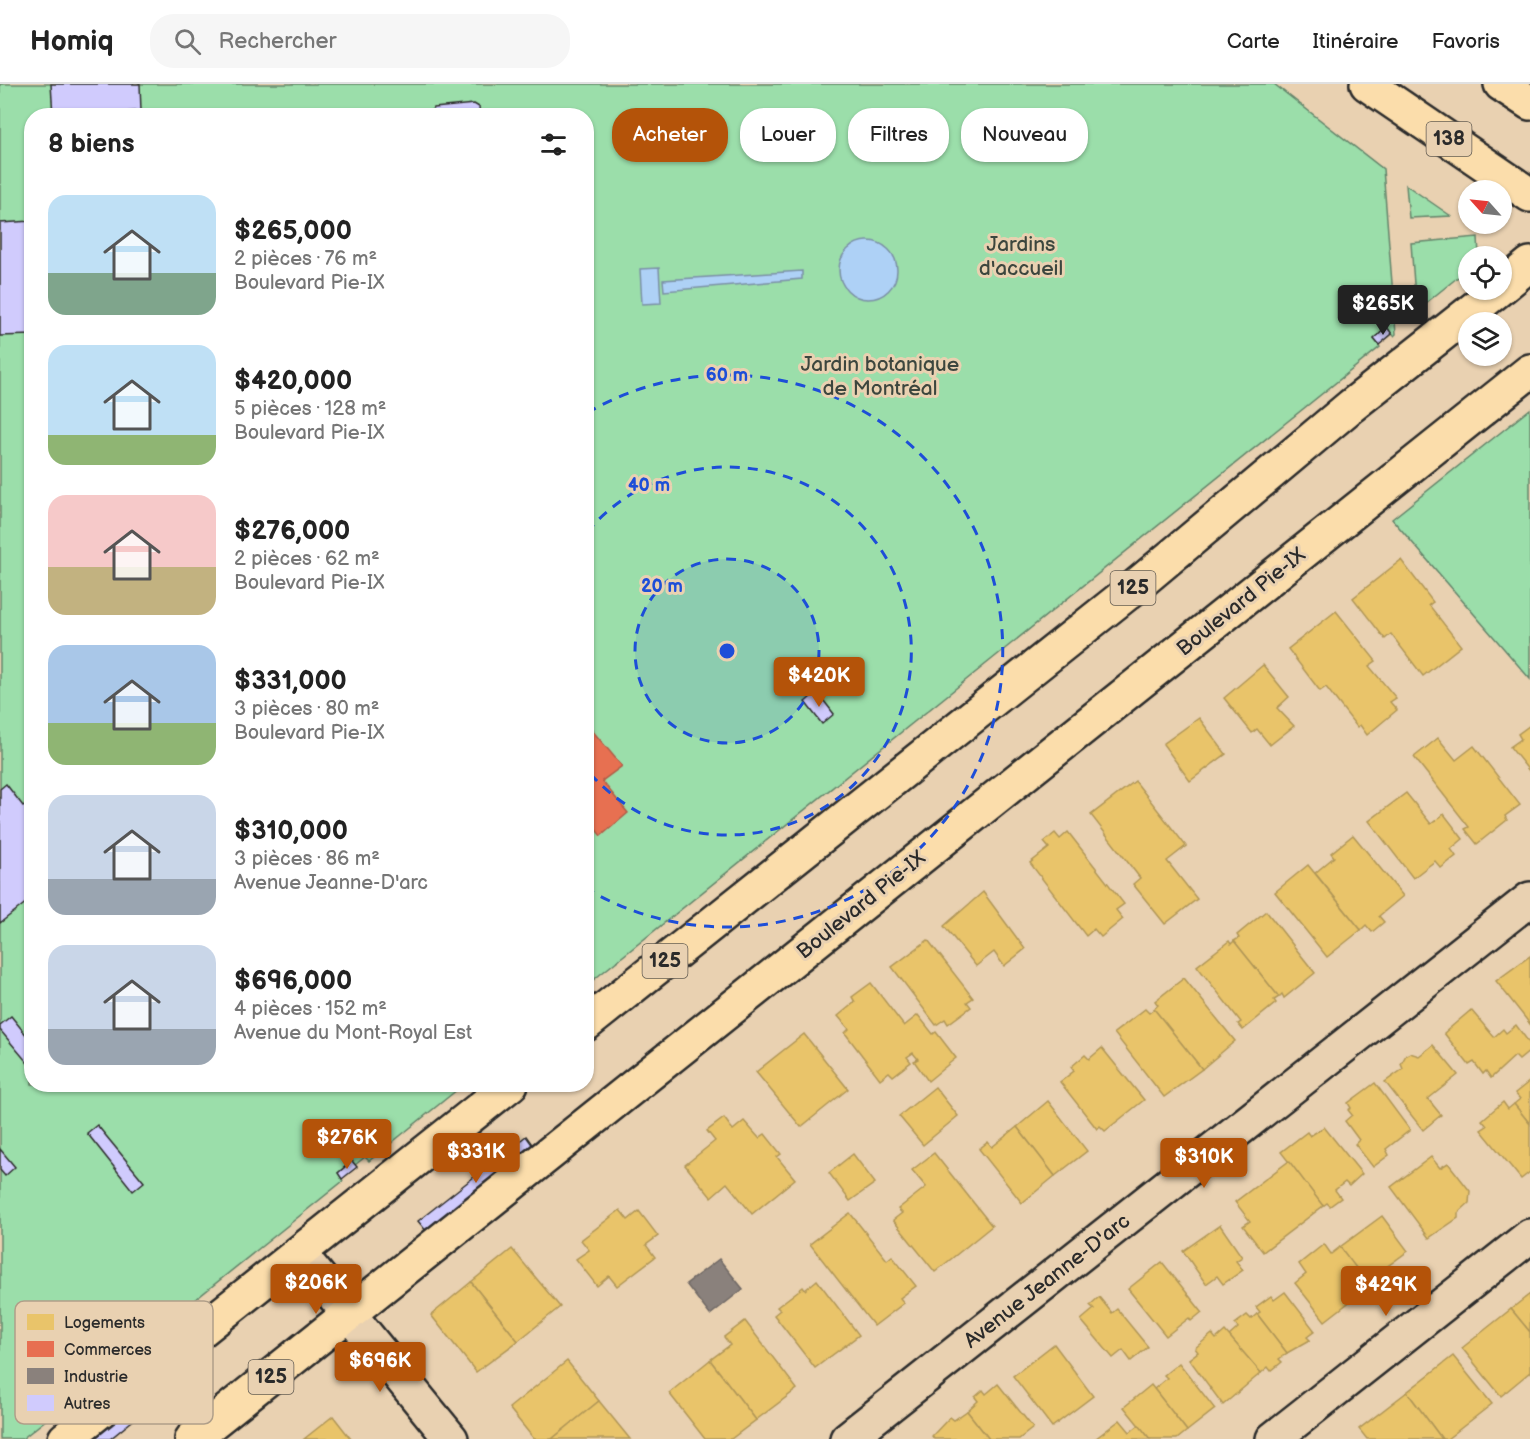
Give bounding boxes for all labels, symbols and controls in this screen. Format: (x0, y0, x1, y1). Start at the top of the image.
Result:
search box (150, 14, 570, 68)
text: Homiq (30, 25, 114, 58)
icon: search (171, 25, 204, 58)
text: Rechercher (219, 28, 337, 55)
text: Carte (1227, 29, 1280, 54)
text: Itinéraire (1313, 29, 1399, 54)
text: Favoris (1432, 29, 1500, 54)
chip: Acheter (612, 108, 728, 162)
chip: Louer (740, 108, 836, 162)
chip: Filtres (848, 108, 949, 162)
chip: Nouveau (961, 108, 1088, 162)
road number: 138 (1426, 122, 1472, 156)
icon: filters (537, 128, 570, 161)
text: 8 biens (48, 129, 135, 160)
north arrow (1458, 180, 1512, 234)
map controls (1458, 180, 1512, 366)
text: $265,000 (234, 216, 352, 247)
icon: home (96, 219, 168, 291)
park label: Jardins d'accueil (979, 232, 1063, 281)
button: locate (1458, 246, 1512, 300)
text: 2 pièces · 76 m² (234, 247, 377, 271)
text: Boulevard Pie-IX (234, 271, 384, 295)
pin: $265K (1341, 285, 1425, 336)
text: $265K (1352, 292, 1414, 316)
button: layers (1458, 312, 1512, 366)
park label: Jardin botanique de Montréal (801, 352, 959, 401)
text: 60 m (706, 365, 748, 386)
text: $420,000 (234, 366, 352, 397)
icon: home (96, 369, 168, 441)
text: 5 pièces · 128 m² (234, 397, 386, 421)
text: Boulevard Pie-IX (234, 421, 384, 445)
text: 40 m (628, 475, 670, 496)
text: $276,000 (234, 516, 350, 547)
icon: home (96, 519, 168, 591)
street label: Boulevard Pie-IX (1172, 543, 1310, 661)
text: 2 pièces · 62 m² (234, 547, 380, 571)
text: Boulevard Pie-IX (234, 571, 384, 595)
road number: 125 (1110, 571, 1156, 605)
text: 20 m (641, 576, 683, 597)
centre of rings (717, 641, 737, 661)
pin: $420K (777, 657, 861, 708)
text: $420K (788, 664, 850, 688)
text: $331,000 (234, 666, 347, 697)
icon: home (96, 669, 168, 741)
text: 3 pièces · 80 m² (234, 697, 379, 721)
text: Boulevard Pie-IX (234, 721, 384, 745)
text: $310,000 (234, 816, 348, 847)
icon: home (96, 819, 168, 891)
street label: Boulevard Pie-IX (792, 846, 930, 964)
text: 3 pièces · 86 m² (234, 847, 380, 871)
text: Avenue Jeanne-D'arc (234, 871, 428, 895)
road number: 125 (642, 944, 688, 978)
text: $696,000 (234, 966, 352, 997)
icon: home (96, 969, 168, 1041)
text: 4 pièces · 152 m² (234, 997, 387, 1021)
text: Avenue du Mont-Royal Est (234, 1021, 472, 1045)
pin: $276K (305, 1119, 389, 1170)
text: $276K (316, 1126, 378, 1150)
pin: $331K (434, 1133, 518, 1184)
pin: $310K (1162, 1138, 1246, 1189)
text: $331K (447, 1140, 505, 1164)
text: $310K (1174, 1145, 1234, 1169)
street label: Avenue Jeanne-D'arc (959, 1208, 1135, 1354)
pin: $206K (274, 1264, 358, 1315)
pin: $429K (1344, 1266, 1428, 1317)
text: $206K (285, 1271, 347, 1295)
text: $429K (1355, 1273, 1417, 1297)
legend (15, 1301, 213, 1424)
text: Logements (64, 1314, 145, 1333)
text: Commerces (64, 1341, 152, 1360)
pin: $696K (338, 1342, 422, 1393)
text: $696K (349, 1349, 411, 1373)
road number: 125 (248, 1360, 294, 1394)
text: Industrie (64, 1368, 128, 1387)
text: Autres (64, 1395, 110, 1414)

